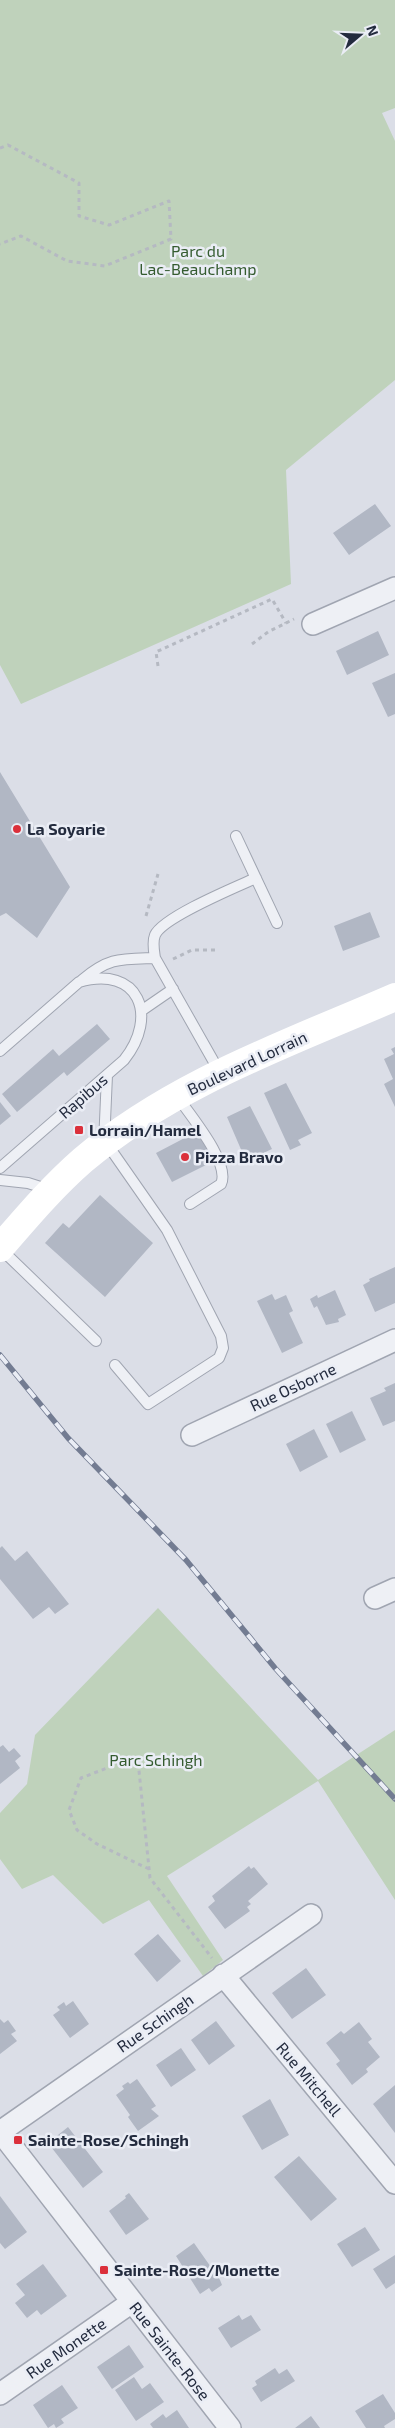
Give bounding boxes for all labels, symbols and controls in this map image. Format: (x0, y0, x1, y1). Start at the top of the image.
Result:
north arrow (335, 10, 385, 60)
text: N (363, 23, 382, 38)
park label: Parc du Lac-Beauchamp (139, 241, 257, 278)
place label: La Soyarie (27, 819, 105, 839)
marker: La Soyarie (11, 823, 23, 835)
street label: Boulevard Lorrain (184, 1027, 310, 1099)
street label: Rapibus (54, 1069, 111, 1122)
place label: Lorrain/Hamel (89, 1120, 202, 1139)
marker: Lorrain/Hamel (73, 1124, 85, 1136)
place label: Pizza Bravo (195, 1147, 283, 1166)
marker: Pizza Bravo (179, 1151, 191, 1163)
street label: Rue Osborne (247, 1358, 339, 1415)
park label: Parc Schingh (109, 1750, 203, 1769)
street label: Rue Schingh (113, 1989, 197, 2056)
street label: Rue Mitchell (273, 2038, 346, 2120)
place label: Sainte-Rose/Schingh (28, 2130, 189, 2149)
marker: Sainte-Rose/Schingh (12, 2134, 24, 2146)
place label: Sainte-Rose/Monette (114, 2260, 280, 2279)
marker: Sainte-Rose/Monette (98, 2264, 110, 2276)
street label: Rue Sainte-Rose (126, 2298, 215, 2404)
street label: Rue Monette (22, 2313, 109, 2382)

